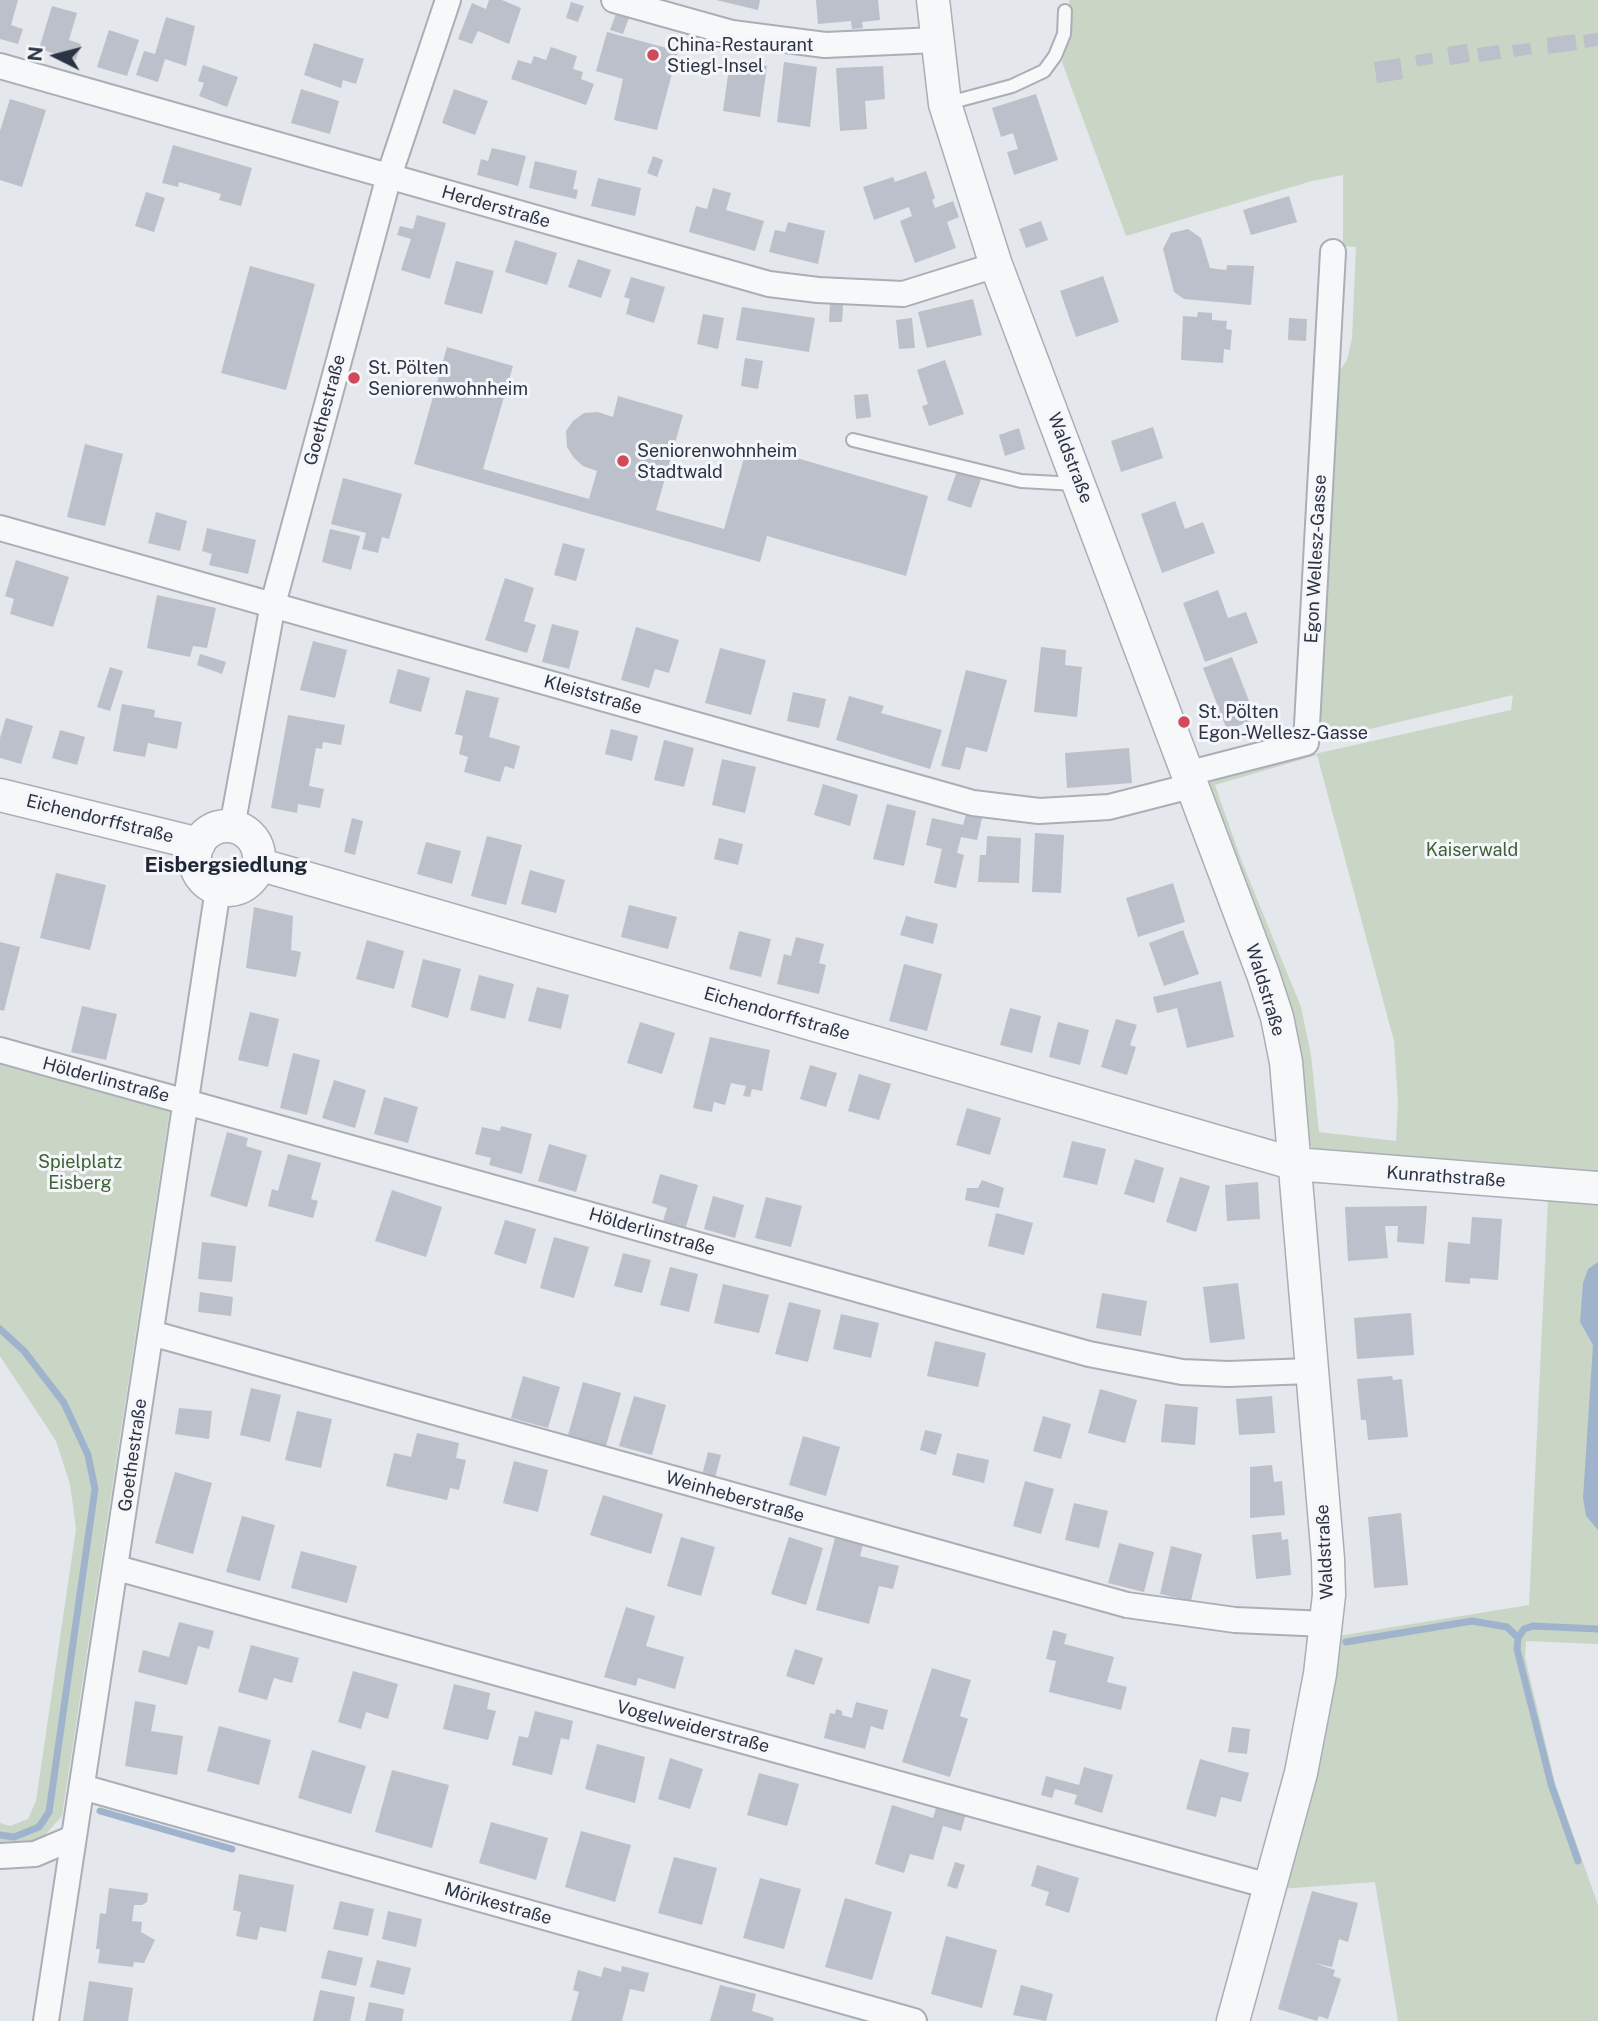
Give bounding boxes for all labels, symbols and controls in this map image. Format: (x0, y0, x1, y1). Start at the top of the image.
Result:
north arrow (21, 21, 91, 91)
place label: China-Restaurant Stiegl-Insel (667, 34, 813, 76)
text: N (23, 45, 47, 62)
marker: China-Restaurant Stiegl-Insel (645, 47, 661, 63)
street label: Herderstraße (439, 181, 553, 233)
street label: Goethestraße (300, 352, 350, 468)
place label: St. Pölten Seniorenwohnheim (368, 357, 528, 400)
marker: St. Pölten Seniorenwohnheim (346, 370, 362, 386)
street label: Waldstraße (1043, 410, 1097, 506)
place label: Seniorenwohnheim Stadtwald (637, 440, 797, 482)
marker: Seniorenwohnheim Stadtwald (615, 453, 631, 469)
street label: Egon Wellesz-Gasse (1301, 474, 1331, 644)
street label: Kleiststraße (541, 671, 645, 719)
place label: St. Pölten Egon-Wellesz-Gasse (1198, 701, 1368, 744)
marker: St. Pölten Egon-Wellesz-Gasse (1176, 714, 1192, 730)
street label: Eichendorffstraße (24, 790, 176, 848)
park label: Kaiserwald (1426, 839, 1518, 861)
district label: Eisbergsiedlung (145, 853, 307, 879)
street label: Waldstraße (1241, 941, 1289, 1039)
street label: Eichendorffstraße (701, 983, 853, 1045)
street label: Hölderlinstraße (40, 1053, 172, 1107)
park label: Spielplatz Eisberg (38, 1151, 122, 1194)
street label: Kunrathstraße (1386, 1162, 1506, 1192)
street label: Hölderlinstraße (586, 1204, 718, 1260)
street label: Goethestraße (114, 1397, 152, 1513)
street label: Weinheberstraße (663, 1467, 807, 1527)
street label: Waldstraße (1312, 1504, 1338, 1600)
street label: Vogelweiderstraße (614, 1696, 772, 1758)
street label: Mörikestraße (442, 1878, 554, 1930)

